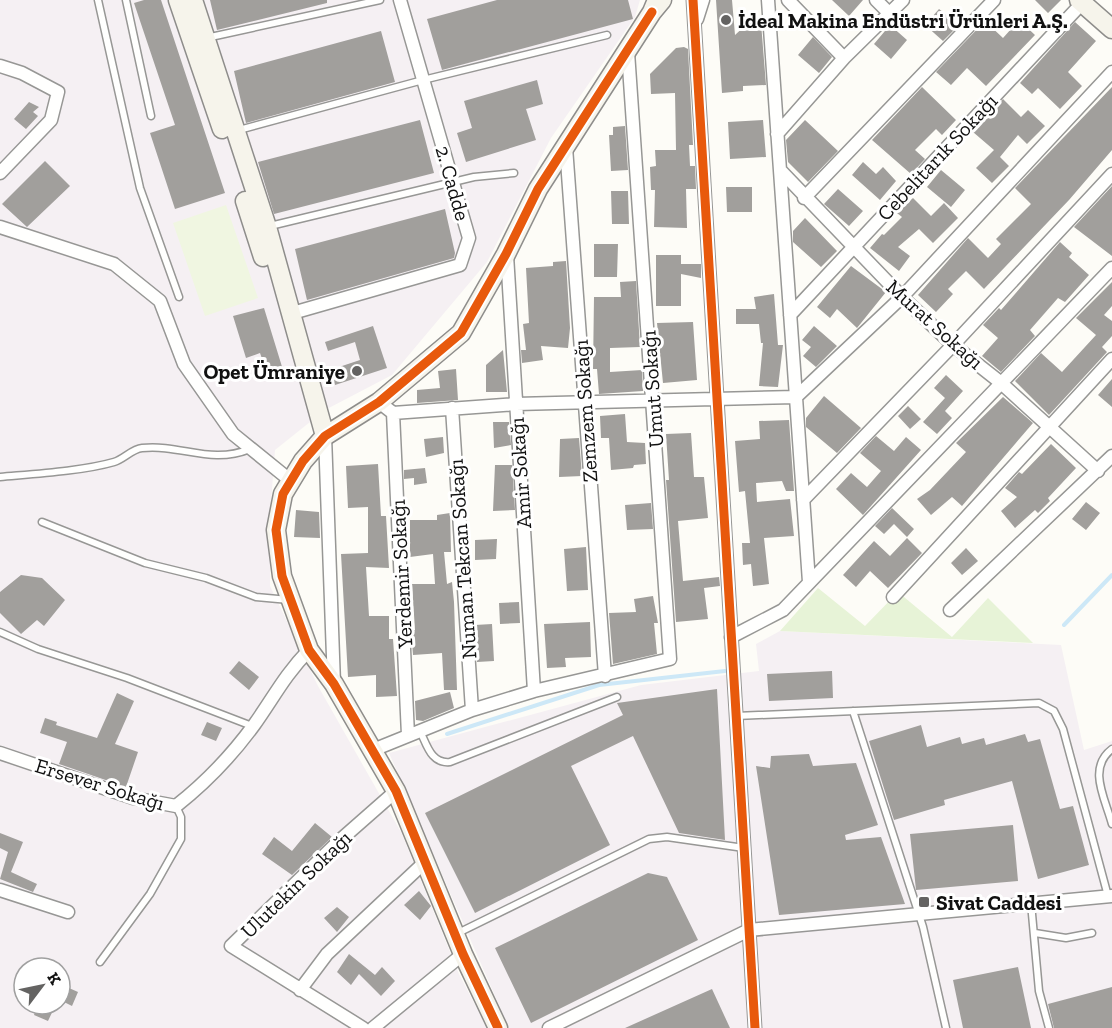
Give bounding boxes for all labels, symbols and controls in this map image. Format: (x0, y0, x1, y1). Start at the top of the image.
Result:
place label: İdeal Makina Endüstri Ürünleri A.Ş. (738, 8, 1068, 33)
marker: İdeal Makina Endüstri Ürünleri A.Ş. (719, 13, 733, 27)
street label: Cebelitarık Sokağı (872, 88, 1002, 226)
street label: 2. Cadde (430, 143, 476, 223)
street label: Murat Sokağı (881, 274, 989, 374)
street label: Umut Sokağı (635, 329, 669, 448)
street label: Zemzem Sokağı (568, 339, 602, 483)
place label: Opet Ümraniye (203, 359, 345, 384)
marker: Opet Ümraniye (350, 364, 364, 378)
street label: Amir Sokağı (504, 417, 536, 529)
street label: Numan Tekcan Sokağı (443, 458, 481, 660)
street label: Yerdemir Sokağı (385, 499, 417, 650)
street label: Ersever Sokağı (32, 752, 168, 816)
street label: Ulutekin Sokağı (235, 825, 357, 943)
place label: Sivat Caddesi (936, 890, 1062, 915)
marker: Sivat Caddesi (917, 895, 931, 909)
north arrow (12, 956, 72, 1016)
text: K (43, 969, 65, 988)

